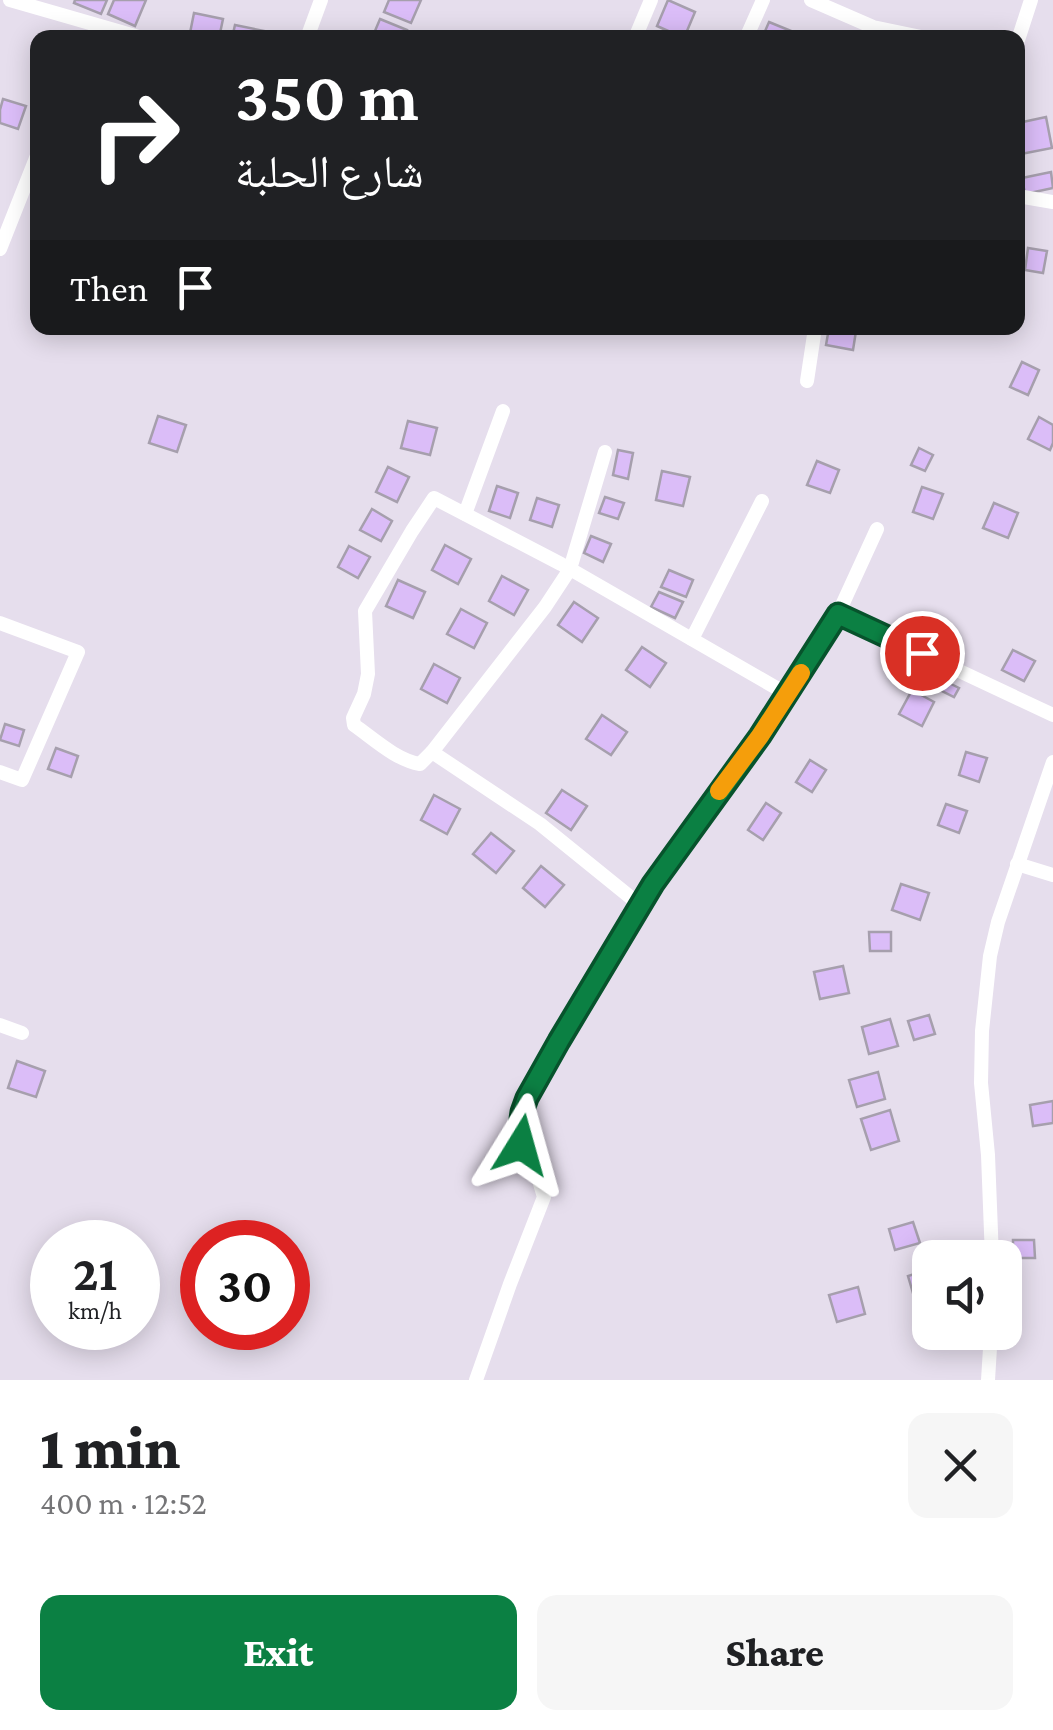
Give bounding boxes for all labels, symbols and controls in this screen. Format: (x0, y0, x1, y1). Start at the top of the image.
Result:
text: 350 m (235, 57, 419, 135)
icon: right (70, 70, 200, 200)
text: شارع الحلبة (235, 147, 424, 197)
icon: arrive (168, 260, 223, 315)
text: Then (70, 267, 148, 309)
pin (880, 611, 965, 696)
icon: arrive (895, 626, 950, 681)
position arrow (469, 1093, 573, 1197)
speed limit sign: 30 (180, 1220, 310, 1350)
map controls (912, 1240, 1022, 1350)
button: sound (912, 1240, 1022, 1350)
text: 21 (73, 1245, 117, 1301)
text: km/h (68, 1297, 122, 1324)
button: close (908, 1413, 1013, 1518)
text: 1 min (40, 1414, 180, 1481)
text: 400 m · 12:52 (40, 1485, 207, 1521)
button: Exit (40, 1595, 517, 1710)
button: Share (537, 1595, 1013, 1710)

